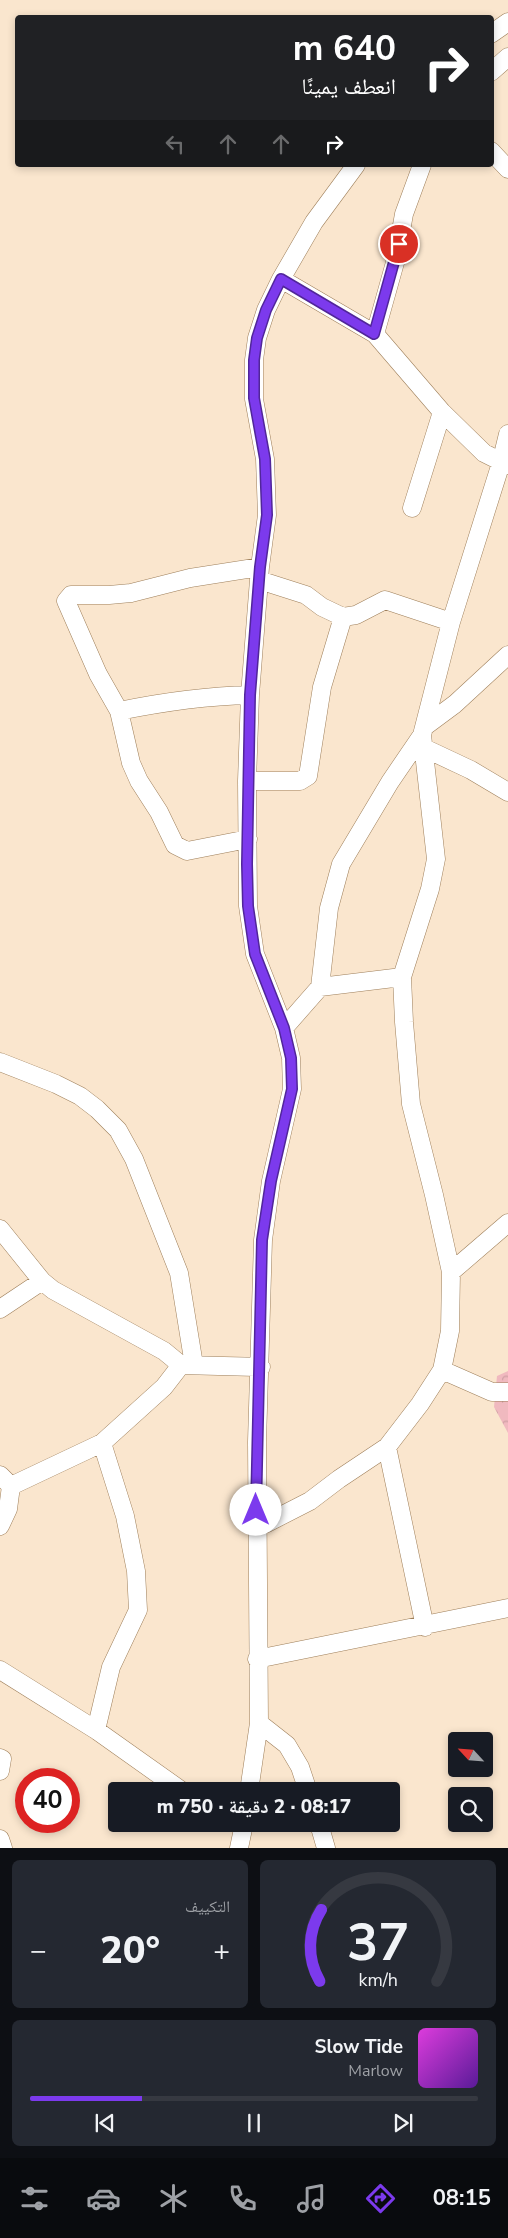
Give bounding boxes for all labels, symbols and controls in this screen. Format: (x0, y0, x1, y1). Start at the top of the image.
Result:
text: 640 m (293, 25, 396, 72)
icon: right (414, 35, 479, 100)
text: انعطف يمينًا (302, 72, 396, 102)
icon: left (161, 130, 189, 158)
icon: ahead (214, 130, 242, 158)
icon: ahead (267, 130, 295, 158)
icon: right (320, 130, 348, 158)
pin (378, 223, 420, 265)
icon: arrive (385, 230, 413, 258)
position arrow (229, 1483, 281, 1535)
north arrow (448, 1732, 492, 1778)
map controls (448, 1732, 493, 1832)
speed limit sign: 40 (15, 1768, 80, 1833)
button: search (448, 1787, 493, 1832)
text: 08:17 · 2 دقيقة · 750 m (157, 1794, 351, 1820)
text: التكييف (185, 1896, 230, 1918)
text: 37 (347, 1907, 409, 1978)
text: 20° (100, 1925, 160, 1976)
text: − (30, 1932, 47, 1970)
text: + (213, 1932, 230, 1970)
text: km/h (358, 1968, 398, 1992)
text: Slow Tide (315, 2034, 403, 2060)
text: Marlow (348, 2060, 403, 2082)
icon: previous (91, 2109, 119, 2137)
icon: pause (240, 2109, 268, 2137)
icon: next (389, 2109, 417, 2137)
icon: filters (17, 2181, 52, 2216)
icon: car (86, 2181, 121, 2216)
icon: climate (156, 2181, 191, 2216)
icon: phone (225, 2181, 260, 2216)
icon: music (294, 2181, 329, 2216)
icon: directions (363, 2181, 398, 2216)
text: 08:15 (433, 2183, 491, 2213)

